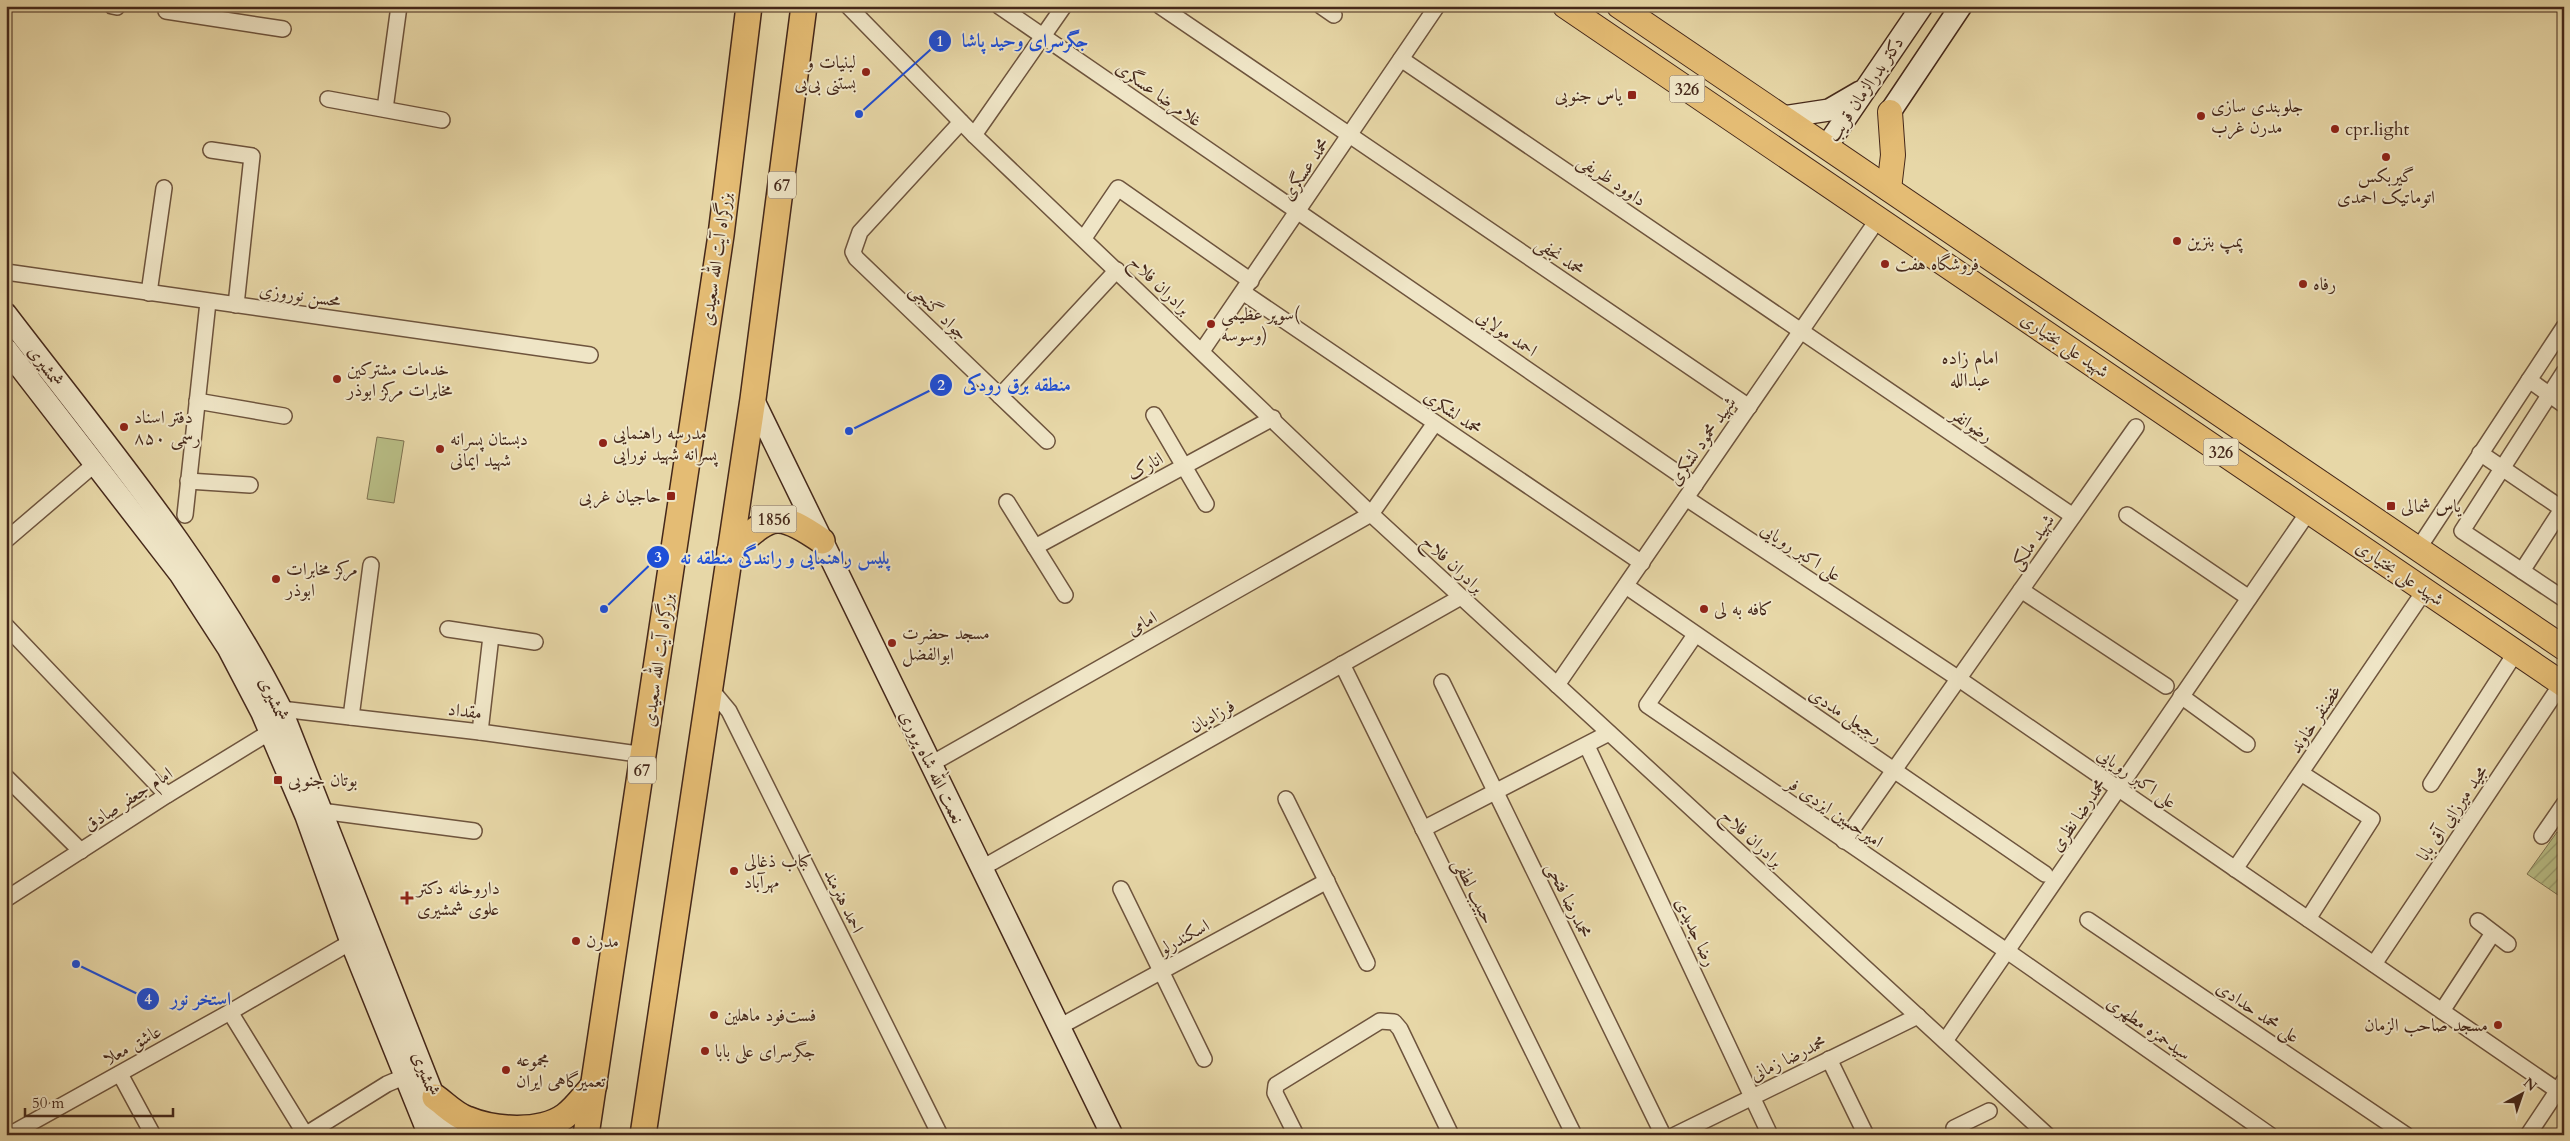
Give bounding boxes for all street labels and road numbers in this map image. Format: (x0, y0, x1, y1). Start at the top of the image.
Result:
street label: دکتر بدرالزمان قریب (1821, 32, 1910, 147)
street label: غلامرضا عسگری (1111, 55, 1207, 133)
road number: 326 (1670, 76, 1704, 102)
street label: محمد عسگری (1275, 133, 1336, 206)
street label: داوود ظریفی (1573, 148, 1651, 212)
road number: 67 (768, 172, 796, 198)
street label: بزرگراه آیت الله سعیدی (693, 191, 738, 327)
street label: محمد نجفی (1530, 231, 1589, 282)
street label: برادران فلاح (1121, 250, 1196, 323)
street label: محسن نوروزی (258, 277, 342, 314)
street label: جواد گنجی (904, 278, 973, 347)
street label: احمد مولایی (1471, 304, 1542, 363)
street label: شهید علی بختیاری (2016, 307, 2114, 384)
street label: شمشیری (22, 340, 70, 392)
street label: محمد لشکری (1419, 384, 1487, 441)
street label: شهید محمود لشکری (1662, 392, 1742, 491)
street label: رضوانفر (1944, 401, 1998, 449)
road number: 326 (2204, 438, 2238, 466)
street label: انارک (1123, 446, 1168, 486)
road number: 1856 (752, 506, 796, 532)
street label: شهید ملکی (2004, 509, 2061, 575)
street label: علی اکبر رویایی (1755, 517, 1846, 588)
street label: برادران فلاح (1414, 529, 1489, 602)
street label: شهید علی بختیاری (2351, 535, 2449, 612)
street label: بزرگراه آیت الله سعیدی (635, 592, 680, 728)
street label: امامی (1123, 605, 1162, 642)
street label: شمشیری (252, 673, 295, 726)
street label: غضنفر خاوند (2283, 680, 2348, 758)
street label: رجبعلی مددی (1804, 682, 1888, 749)
street label: فرزادیان (1185, 693, 1240, 739)
street label: مقداد (446, 697, 483, 726)
street label: نعمت الله شاه پروری (893, 705, 972, 828)
street label: علی اکبر رویایی (2092, 742, 2181, 815)
road number: 67 (628, 756, 656, 784)
street label: مجید میرزایی آق بابا (2411, 760, 2494, 866)
street label: امام جعفر صادق (79, 761, 179, 840)
street label: امیرحسین ایزدی فر (1780, 770, 1888, 854)
street label: محمدرضا نظری (2044, 774, 2113, 857)
street label: برادران فلاح (1713, 803, 1788, 876)
street label: حبیب لطفی (1447, 854, 1500, 928)
street label: محمدرضا فتحی (1539, 858, 1598, 942)
street label: احمد هنرمند (817, 865, 870, 937)
street label: رضا جدیدی (1669, 894, 1722, 971)
street label: اسکندرلو (1153, 913, 1214, 962)
street label: علی محمد حدادی (2211, 975, 2304, 1049)
street label: سیدحمزه مطهری (2102, 990, 2196, 1067)
street label: عاشق معلا (99, 1019, 166, 1072)
street label: محمدرضا زمانی (1746, 1029, 1830, 1088)
street label: شمشیری (406, 1048, 446, 1100)

